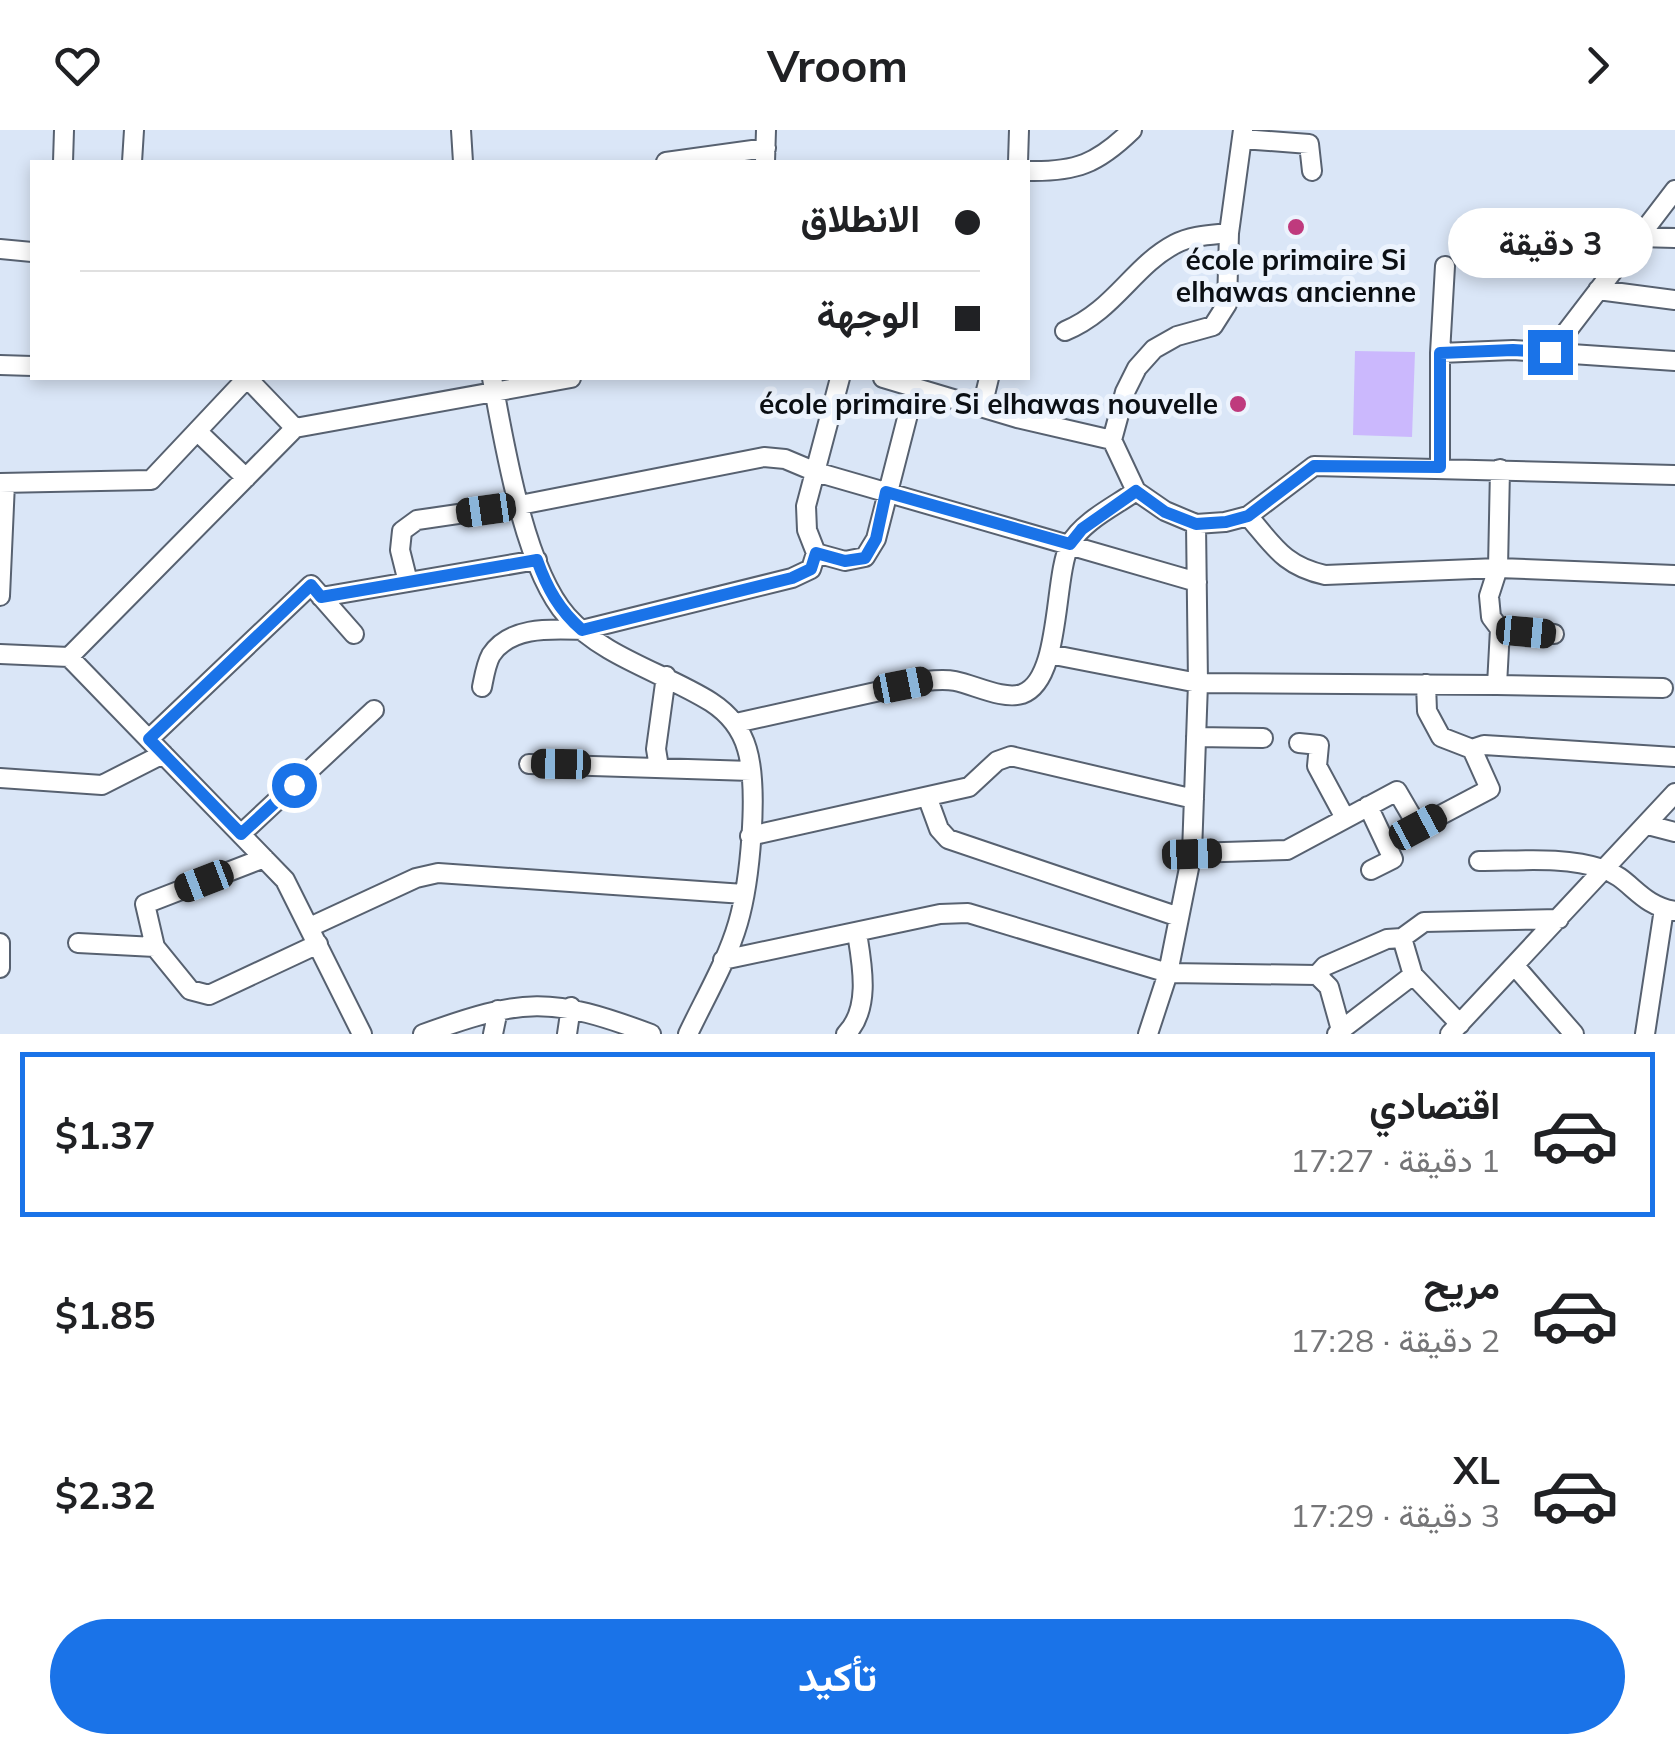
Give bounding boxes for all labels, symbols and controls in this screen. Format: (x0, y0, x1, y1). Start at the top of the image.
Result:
text: Vroom (767, 37, 908, 93)
icon: heart (50, 38, 105, 93)
icon: forward (1570, 38, 1625, 93)
text: الانطلاق (801, 194, 920, 242)
callout: 3 دقيقة (1448, 207, 1652, 277)
marker: école primaire Si elhawas ancienne (1285, 216, 1307, 238)
text: 3 دقيقة (1499, 223, 1602, 263)
place label: école primaire Si elhawas ancienne (1176, 242, 1416, 309)
text: الوجهة (817, 290, 920, 338)
route end (1528, 330, 1573, 375)
place label: école primaire Si elhawas nouvelle (759, 386, 1218, 421)
marker: école primaire Si elhawas nouvelle (1227, 393, 1249, 415)
car (454, 491, 518, 529)
car (1495, 614, 1557, 650)
car (871, 665, 935, 705)
car (531, 748, 591, 780)
route start (272, 763, 317, 808)
car (1384, 800, 1452, 854)
car (1161, 838, 1223, 870)
car (171, 856, 237, 906)
text: اقتصادي (1369, 1081, 1500, 1129)
icon: car (1530, 1090, 1620, 1180)
text: $1.37 (55, 1111, 156, 1159)
text: 1 دقيقة · 17:27 (1290, 1140, 1500, 1180)
text: مريح (1424, 1261, 1500, 1309)
icon: car (1530, 1270, 1620, 1360)
text: $1.85 (55, 1291, 156, 1339)
text: 2 دقيقة · 17:28 (1290, 1320, 1500, 1360)
text: XL (1453, 1446, 1500, 1494)
icon: car (1530, 1450, 1620, 1540)
text: $2.32 (55, 1471, 156, 1519)
text: 3 دقيقة · 17:29 (1290, 1495, 1500, 1535)
button: تأكيد (50, 1619, 1625, 1734)

